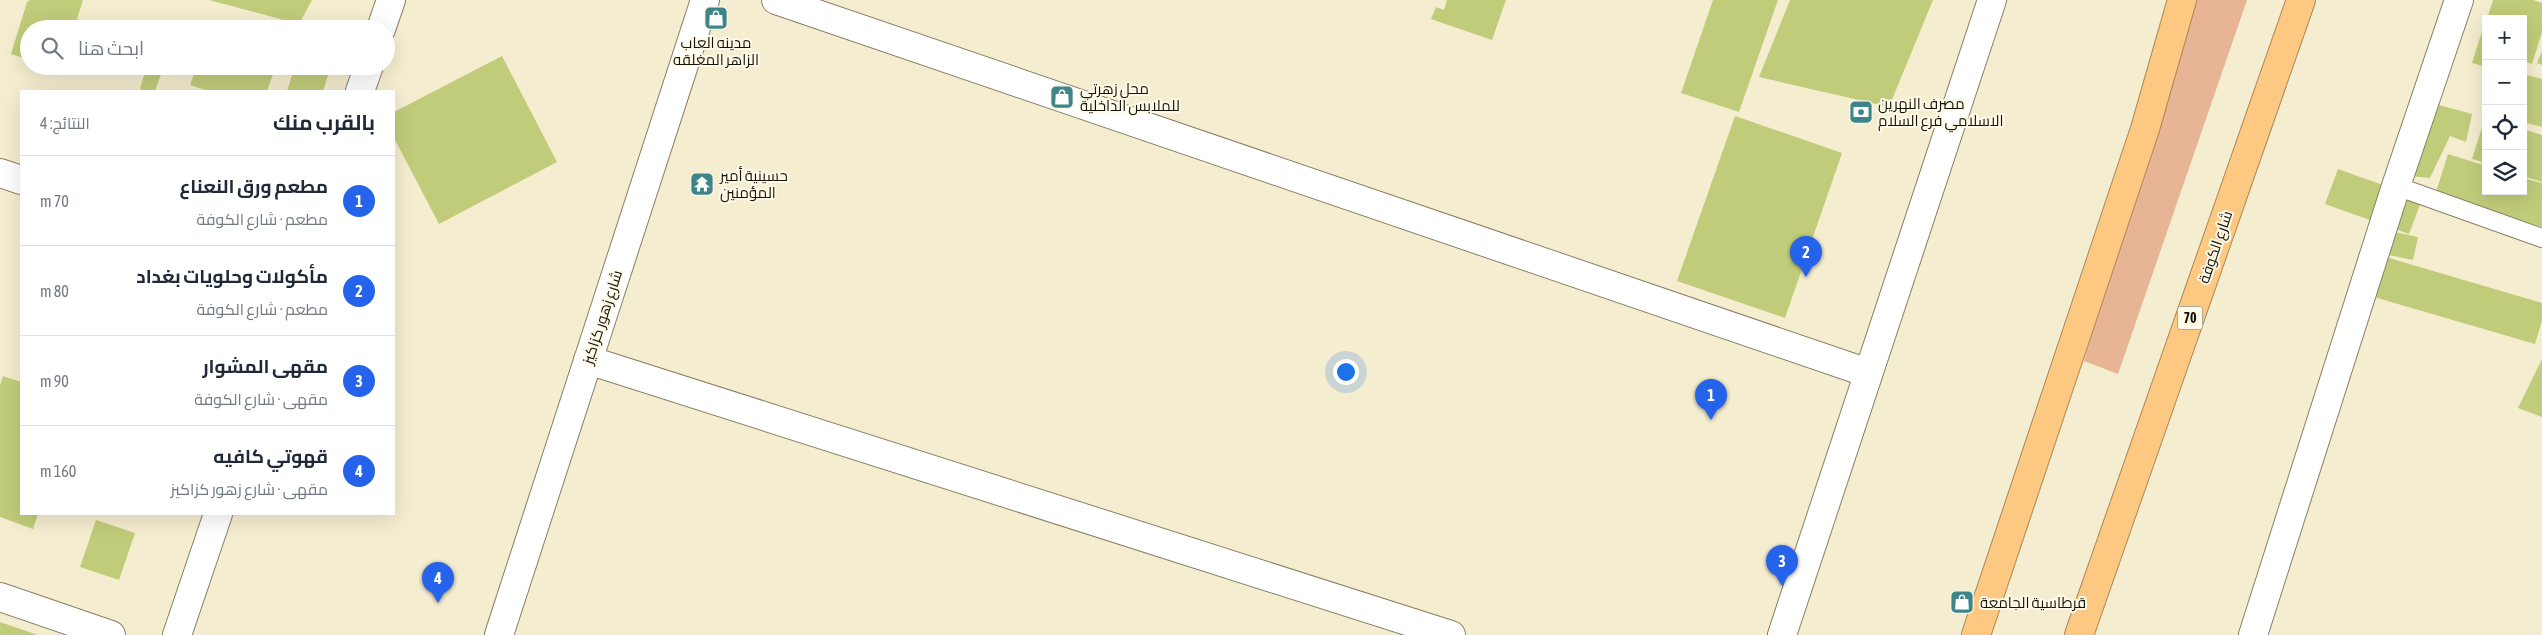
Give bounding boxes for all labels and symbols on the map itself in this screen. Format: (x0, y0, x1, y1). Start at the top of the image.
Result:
shop icon: مدينه العاب الزاهر المغلقه (703, 5, 729, 31)
place label: مدينه العاب الزاهر المغلقه (673, 34, 759, 69)
place label: محل زهرتي للملابس الداخلية (1080, 80, 1180, 116)
shop icon: محل زهرتي للملابس الداخلية (1049, 84, 1075, 110)
place label: مصرف النهرين الاسلامي فرع السلام (1878, 95, 2004, 133)
bank icon: مصرف النهرين الاسلامي فرع السلام (1848, 99, 1874, 125)
place label: حسينية أمير المؤمنين (719, 166, 788, 203)
temple icon: حسينية أمير المؤمنين (689, 171, 715, 197)
street label: شارع الكوفة (2195, 208, 2238, 286)
pin: 2 (1790, 236, 1822, 277)
street label: شارع زهور كزاكيز (578, 268, 628, 368)
road number: 70 (2178, 306, 2202, 330)
your location (1333, 359, 1359, 385)
pin: 1 (1695, 379, 1727, 420)
pin: 3 (1766, 545, 1798, 586)
pin: 4 (422, 562, 454, 603)
shop icon: قرطاسية الجامعة (1949, 589, 1975, 615)
place label: قرطاسية الجامعة (1980, 594, 2086, 612)

